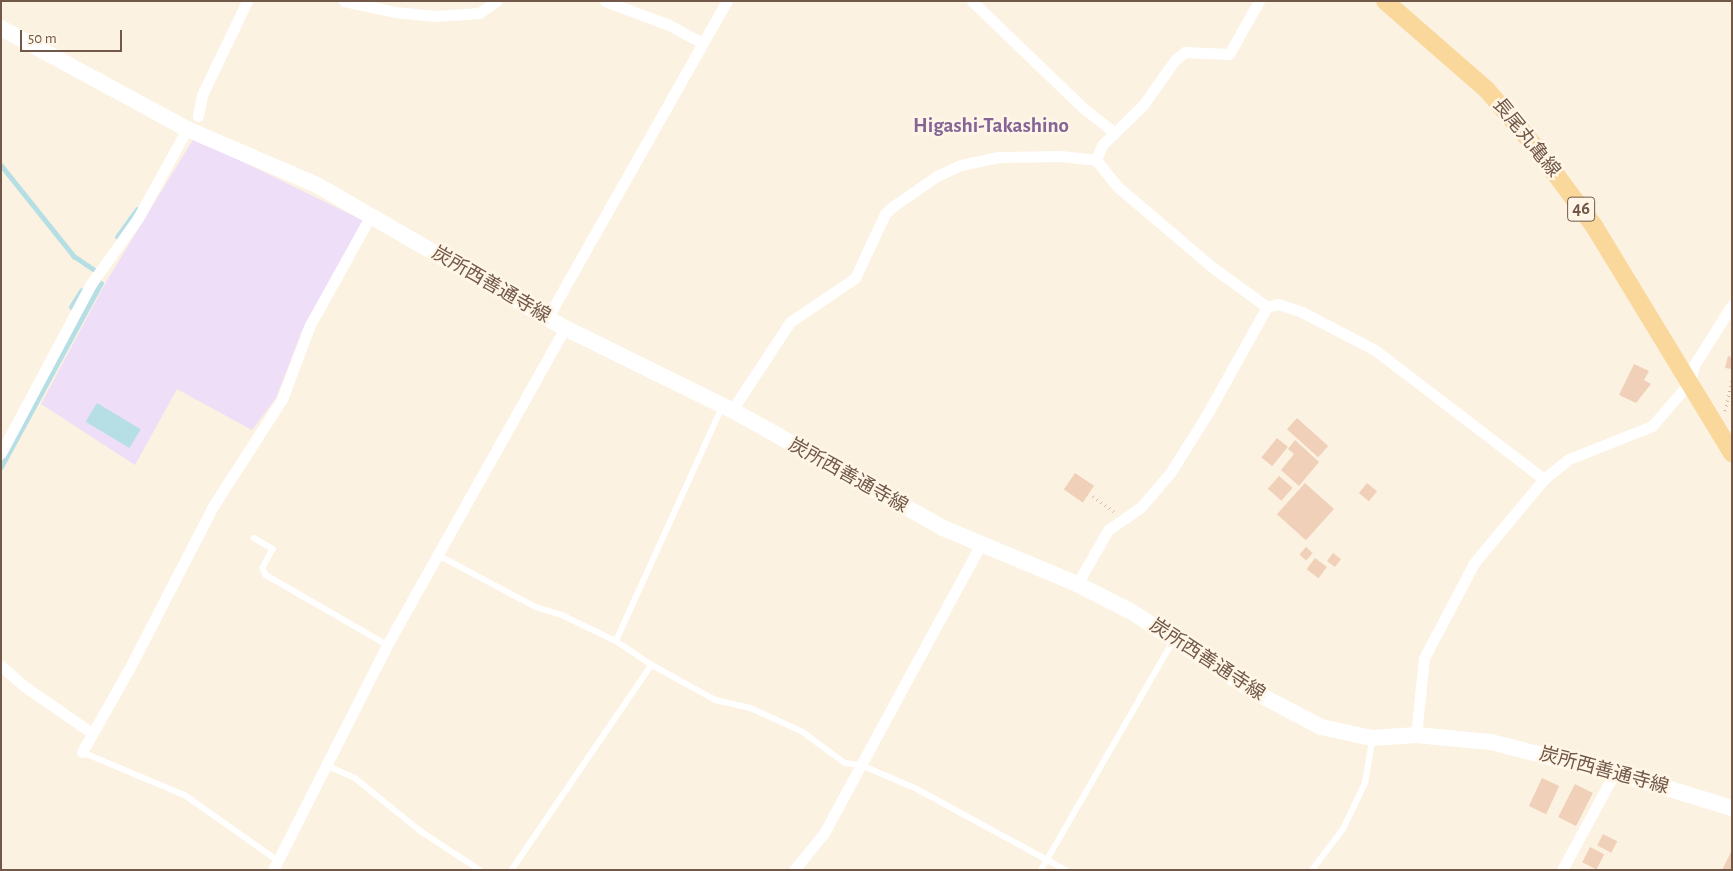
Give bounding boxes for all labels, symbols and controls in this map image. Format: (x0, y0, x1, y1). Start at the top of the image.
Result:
scale bar (22, 20, 125, 52)
text: 50 m (28, 31, 57, 46)
street label: 長尾丸亀線 (1487, 94, 1565, 182)
district label: Higashi-Takashino (913, 113, 1069, 139)
road number: 46 (1566, 193, 1596, 224)
street label: 炭所西善通寺線 (428, 242, 554, 328)
street label: 炭所西善通寺線 (784, 434, 912, 518)
street label: 炭所西善通寺線 (1145, 614, 1269, 706)
street label: 炭所西善通寺線 (1537, 743, 1671, 799)

